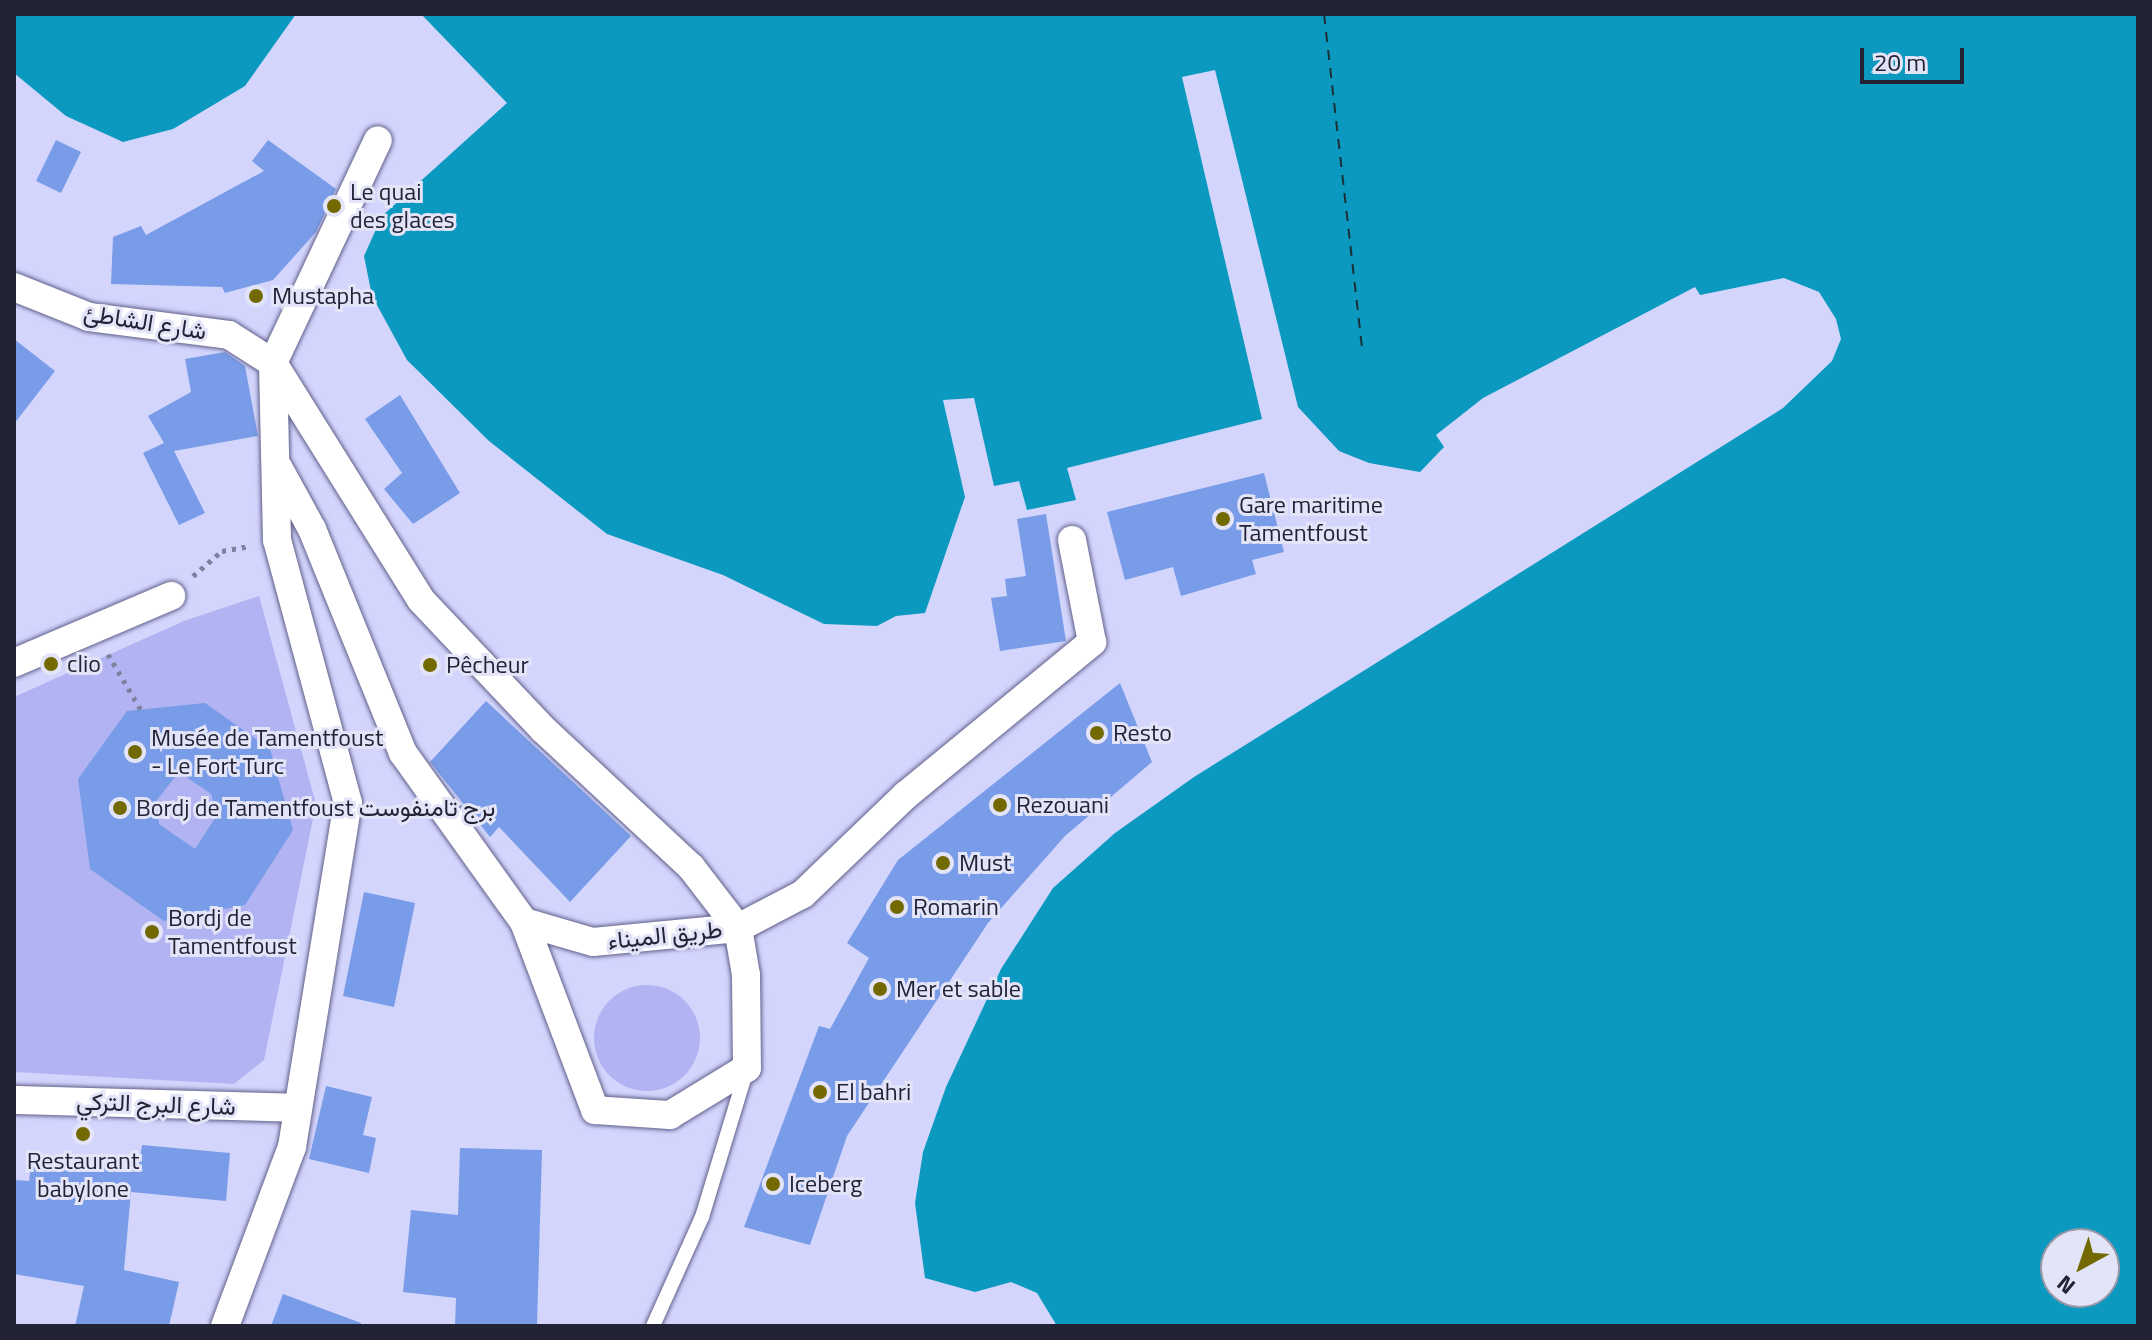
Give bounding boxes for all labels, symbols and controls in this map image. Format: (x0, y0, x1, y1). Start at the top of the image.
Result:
scale bar (1864, 32, 1968, 82)
text: 20 m (1874, 44, 1926, 80)
place label: Le quai des glaces (350, 178, 455, 234)
marker: Le quai des glaces (325, 197, 343, 215)
place label: Mustapha (272, 282, 374, 310)
marker: Mustapha (247, 287, 265, 305)
street label: شارع الشاطئ (82, 298, 208, 346)
place label: Gare maritime Tamentfoust (1239, 491, 1383, 547)
marker: Gare maritime Tamentfoust (1214, 510, 1232, 528)
place label: clio (67, 650, 101, 678)
place label: Pêcheur (446, 651, 529, 679)
marker: clio (42, 655, 60, 673)
marker: Pêcheur (421, 656, 439, 674)
place label: Resto (1113, 719, 1172, 747)
place label: Musée de Tamentfoust - Le Fort Turc (151, 724, 383, 780)
marker: Resto (1088, 724, 1106, 742)
marker: Musée de Tamentfoust - Le Fort Turc (126, 743, 144, 761)
place label: Rezouani (1016, 791, 1109, 819)
place label: Bordj de Tamentfoust برج تامنفوست (136, 794, 495, 822)
marker: Rezouani (991, 796, 1009, 814)
marker: Bordj de Tamentfoust برج تامنفوست (111, 799, 129, 817)
place label: Must (959, 849, 1011, 877)
marker: Must (934, 854, 952, 872)
place label: Romarin (913, 893, 999, 921)
marker: Romarin (888, 898, 906, 916)
place label: Bordj de Tamentfoust (168, 904, 297, 960)
street label: طريق الميناء (606, 915, 724, 955)
marker: Bordj de Tamentfoust (143, 923, 161, 941)
place label: Mer et sable (896, 975, 1021, 1003)
marker: Mer et sable (871, 980, 889, 998)
place label: El bahri (836, 1078, 911, 1106)
marker: El bahri (811, 1083, 829, 1101)
street label: شارع البرج التركي (76, 1087, 236, 1121)
marker: Restaurant babylone (74, 1125, 92, 1143)
place label: Restaurant babylone (27, 1147, 139, 1203)
place label: Iceberg (789, 1170, 862, 1198)
marker: Iceberg (764, 1175, 782, 1193)
north arrow (2040, 1228, 2120, 1308)
text: N (2049, 1267, 2083, 1303)

